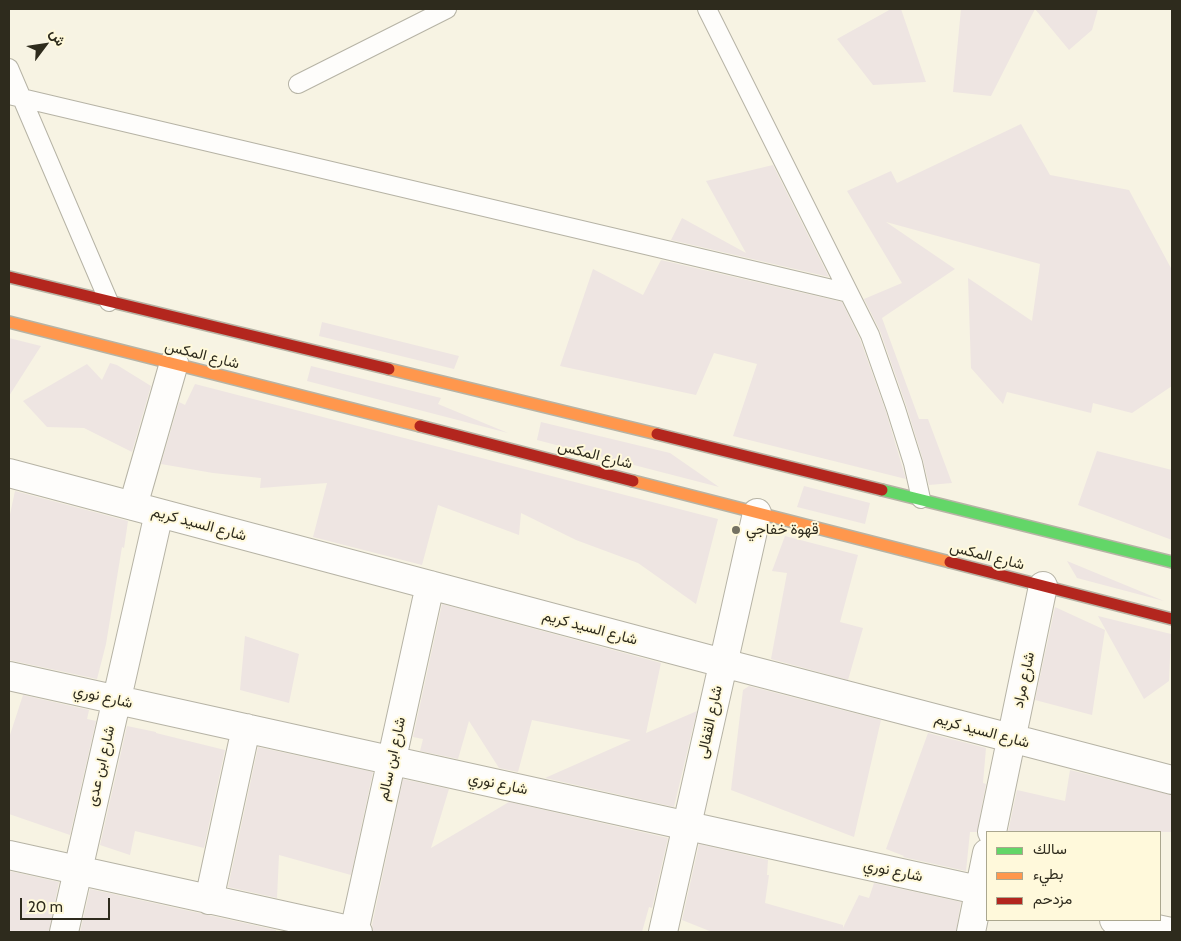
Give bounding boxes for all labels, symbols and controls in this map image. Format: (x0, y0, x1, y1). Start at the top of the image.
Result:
north arrow (20, 20, 70, 70)
text: ش (46, 25, 70, 49)
street label: شارع المكس (163, 337, 241, 373)
street label: شارع المكس (556, 437, 634, 473)
street label: شارع السيد كريم (150, 503, 248, 545)
place label: قهوة خفاجي (746, 521, 819, 539)
marker: قهوة خفاجي (730, 524, 742, 536)
street label: شارع المكس (948, 538, 1026, 574)
street label: شارع السيد كريم (541, 607, 639, 649)
street label: شارع مراد (1009, 650, 1039, 710)
street label: شارع نوري (72, 681, 134, 713)
street label: شارع القفالى (693, 684, 727, 760)
street label: شارع السيد كريم (933, 710, 1031, 752)
street label: شارع ابن سالم (374, 715, 410, 803)
street label: شارع ابن عدى (83, 724, 119, 808)
street label: شارع نوري (467, 769, 529, 799)
legend (986, 831, 1161, 921)
text: سالك (1033, 840, 1067, 858)
street label: شارع نوري (862, 856, 924, 886)
text: بطيء (1033, 865, 1063, 883)
scale bar (22, 888, 112, 920)
text: مزدحم (1033, 890, 1072, 908)
text: 20 m (28, 898, 63, 916)

